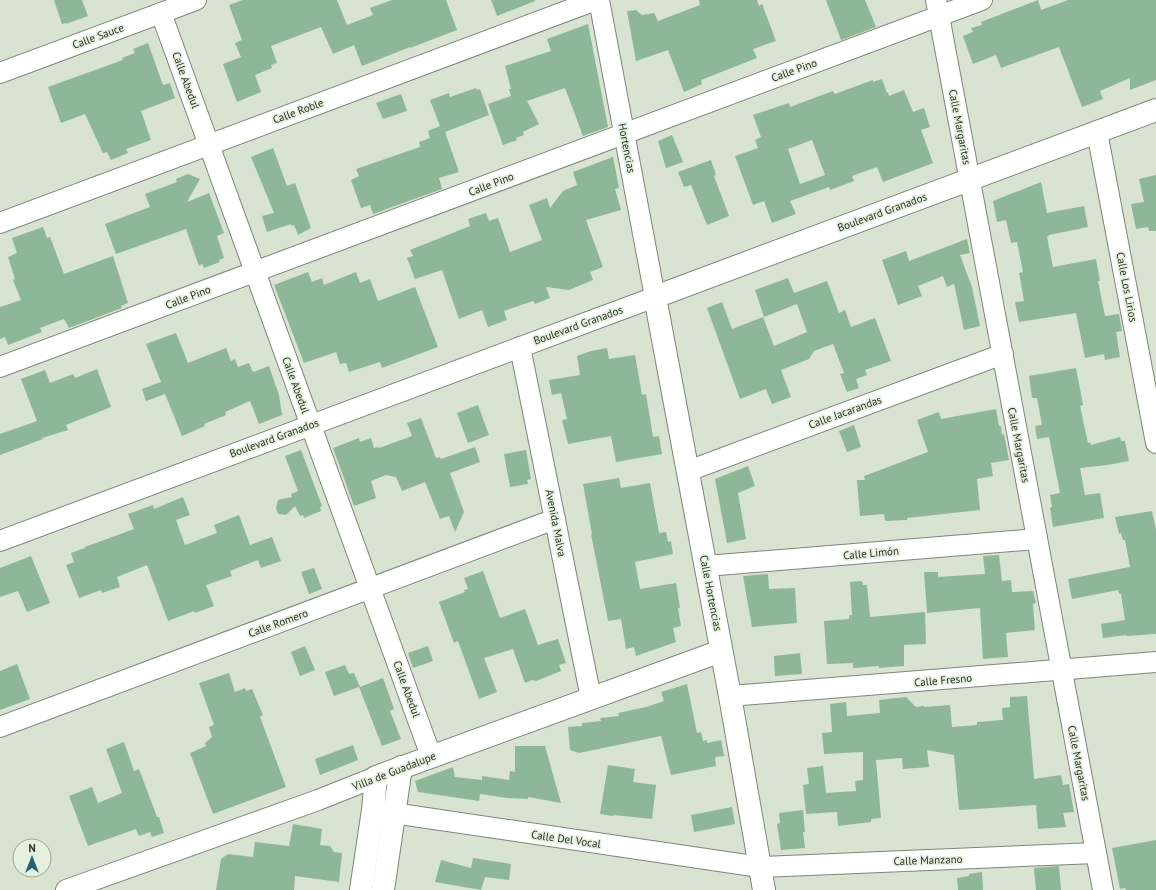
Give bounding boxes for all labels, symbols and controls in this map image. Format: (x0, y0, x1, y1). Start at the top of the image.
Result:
street label: Calle Sauce (70, 20, 126, 52)
street label: Calle Abedul (169, 50, 203, 111)
street label: Calle Pino (769, 55, 819, 85)
street label: Calle Margaritas (946, 88, 974, 166)
street label: Calle Roble (271, 95, 326, 127)
street label: Hortencias (615, 122, 639, 175)
street label: Calle Pino (466, 169, 516, 199)
street label: Boulevard Granados (835, 189, 929, 235)
street label: Calle Los Lirios (1113, 251, 1141, 323)
street label: Calle Pino (163, 282, 213, 312)
street label: Boulevard Granados (531, 302, 625, 348)
street label: Calle Abedul (279, 355, 313, 416)
street label: Calle Jacarandas (807, 392, 884, 432)
street label: Calle Margaritas (1005, 406, 1033, 484)
street label: Boulevard Granados (227, 415, 321, 461)
street label: Avenida Malva (543, 488, 569, 558)
street label: Calle Limón (843, 544, 899, 562)
street label: Calle Hortencias (697, 554, 725, 633)
street label: Calle Romero (246, 606, 310, 640)
street label: Calle Abedul (390, 659, 424, 720)
street label: Calle Fresno (913, 670, 973, 690)
street label: Calle Margaritas (1065, 724, 1093, 802)
street label: Villa de Guadalupe (349, 748, 438, 794)
street label: Calle Del Vocal (530, 827, 603, 851)
north arrow (12, 838, 52, 878)
text: N (28, 841, 36, 855)
street label: Calle Manzano (893, 852, 963, 868)

